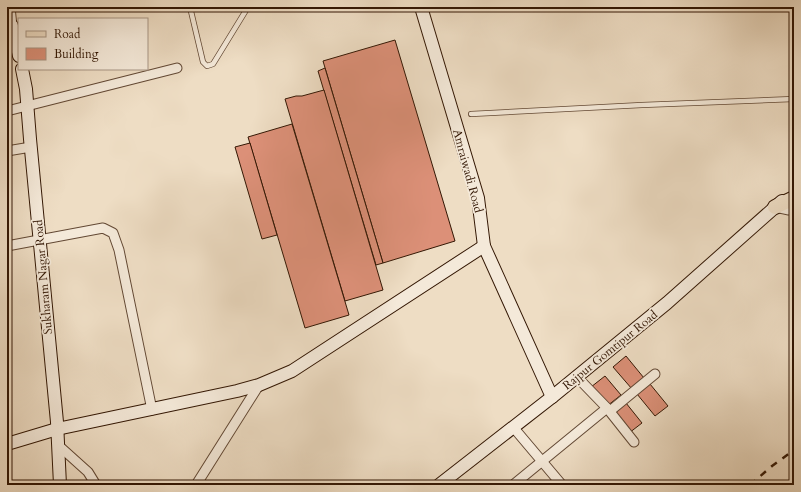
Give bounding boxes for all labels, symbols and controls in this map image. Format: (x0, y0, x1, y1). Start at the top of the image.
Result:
legend (18, 18, 148, 70)
text: Road (54, 26, 81, 42)
text: Building (54, 46, 99, 62)
street label: Amraiwadi Road (449, 127, 487, 215)
street label: Sukharam Nagar Road (30, 218, 56, 335)
street label: Rajpur Gomtipur Road (559, 306, 661, 393)

